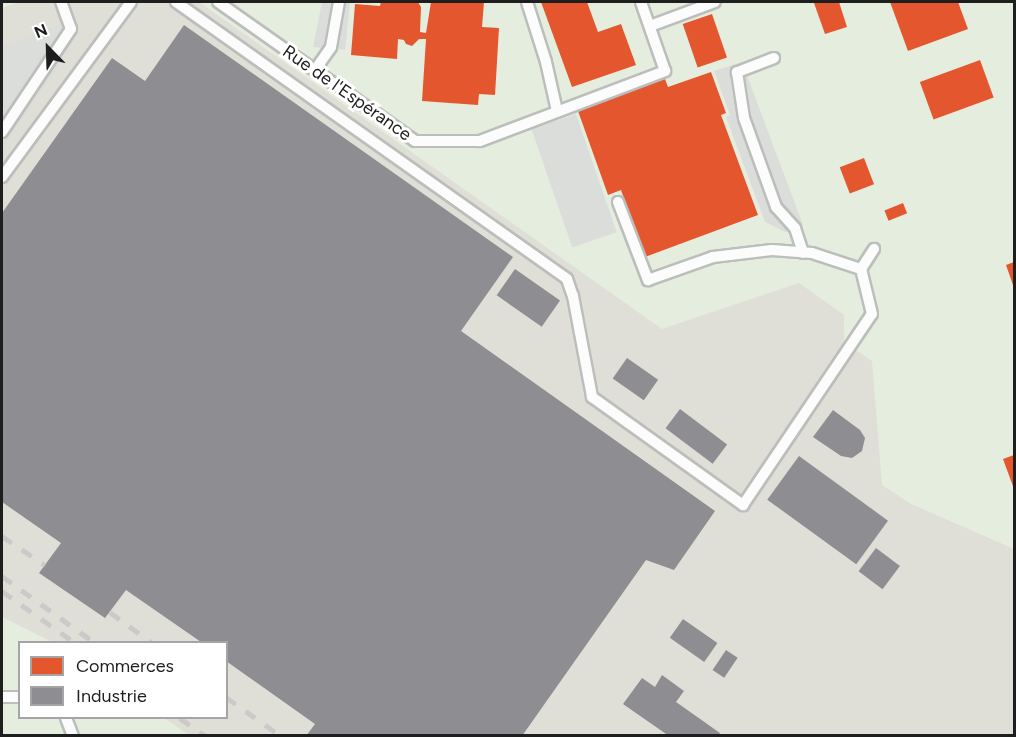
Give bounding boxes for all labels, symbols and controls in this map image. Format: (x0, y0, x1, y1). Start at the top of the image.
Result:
north arrow (18, 18, 78, 78)
text: N (31, 20, 50, 42)
street label: Rue de l'Espérance (278, 40, 416, 146)
legend (18, 641, 228, 719)
text: Commerces (76, 655, 174, 677)
text: Industrie (76, 685, 147, 707)

